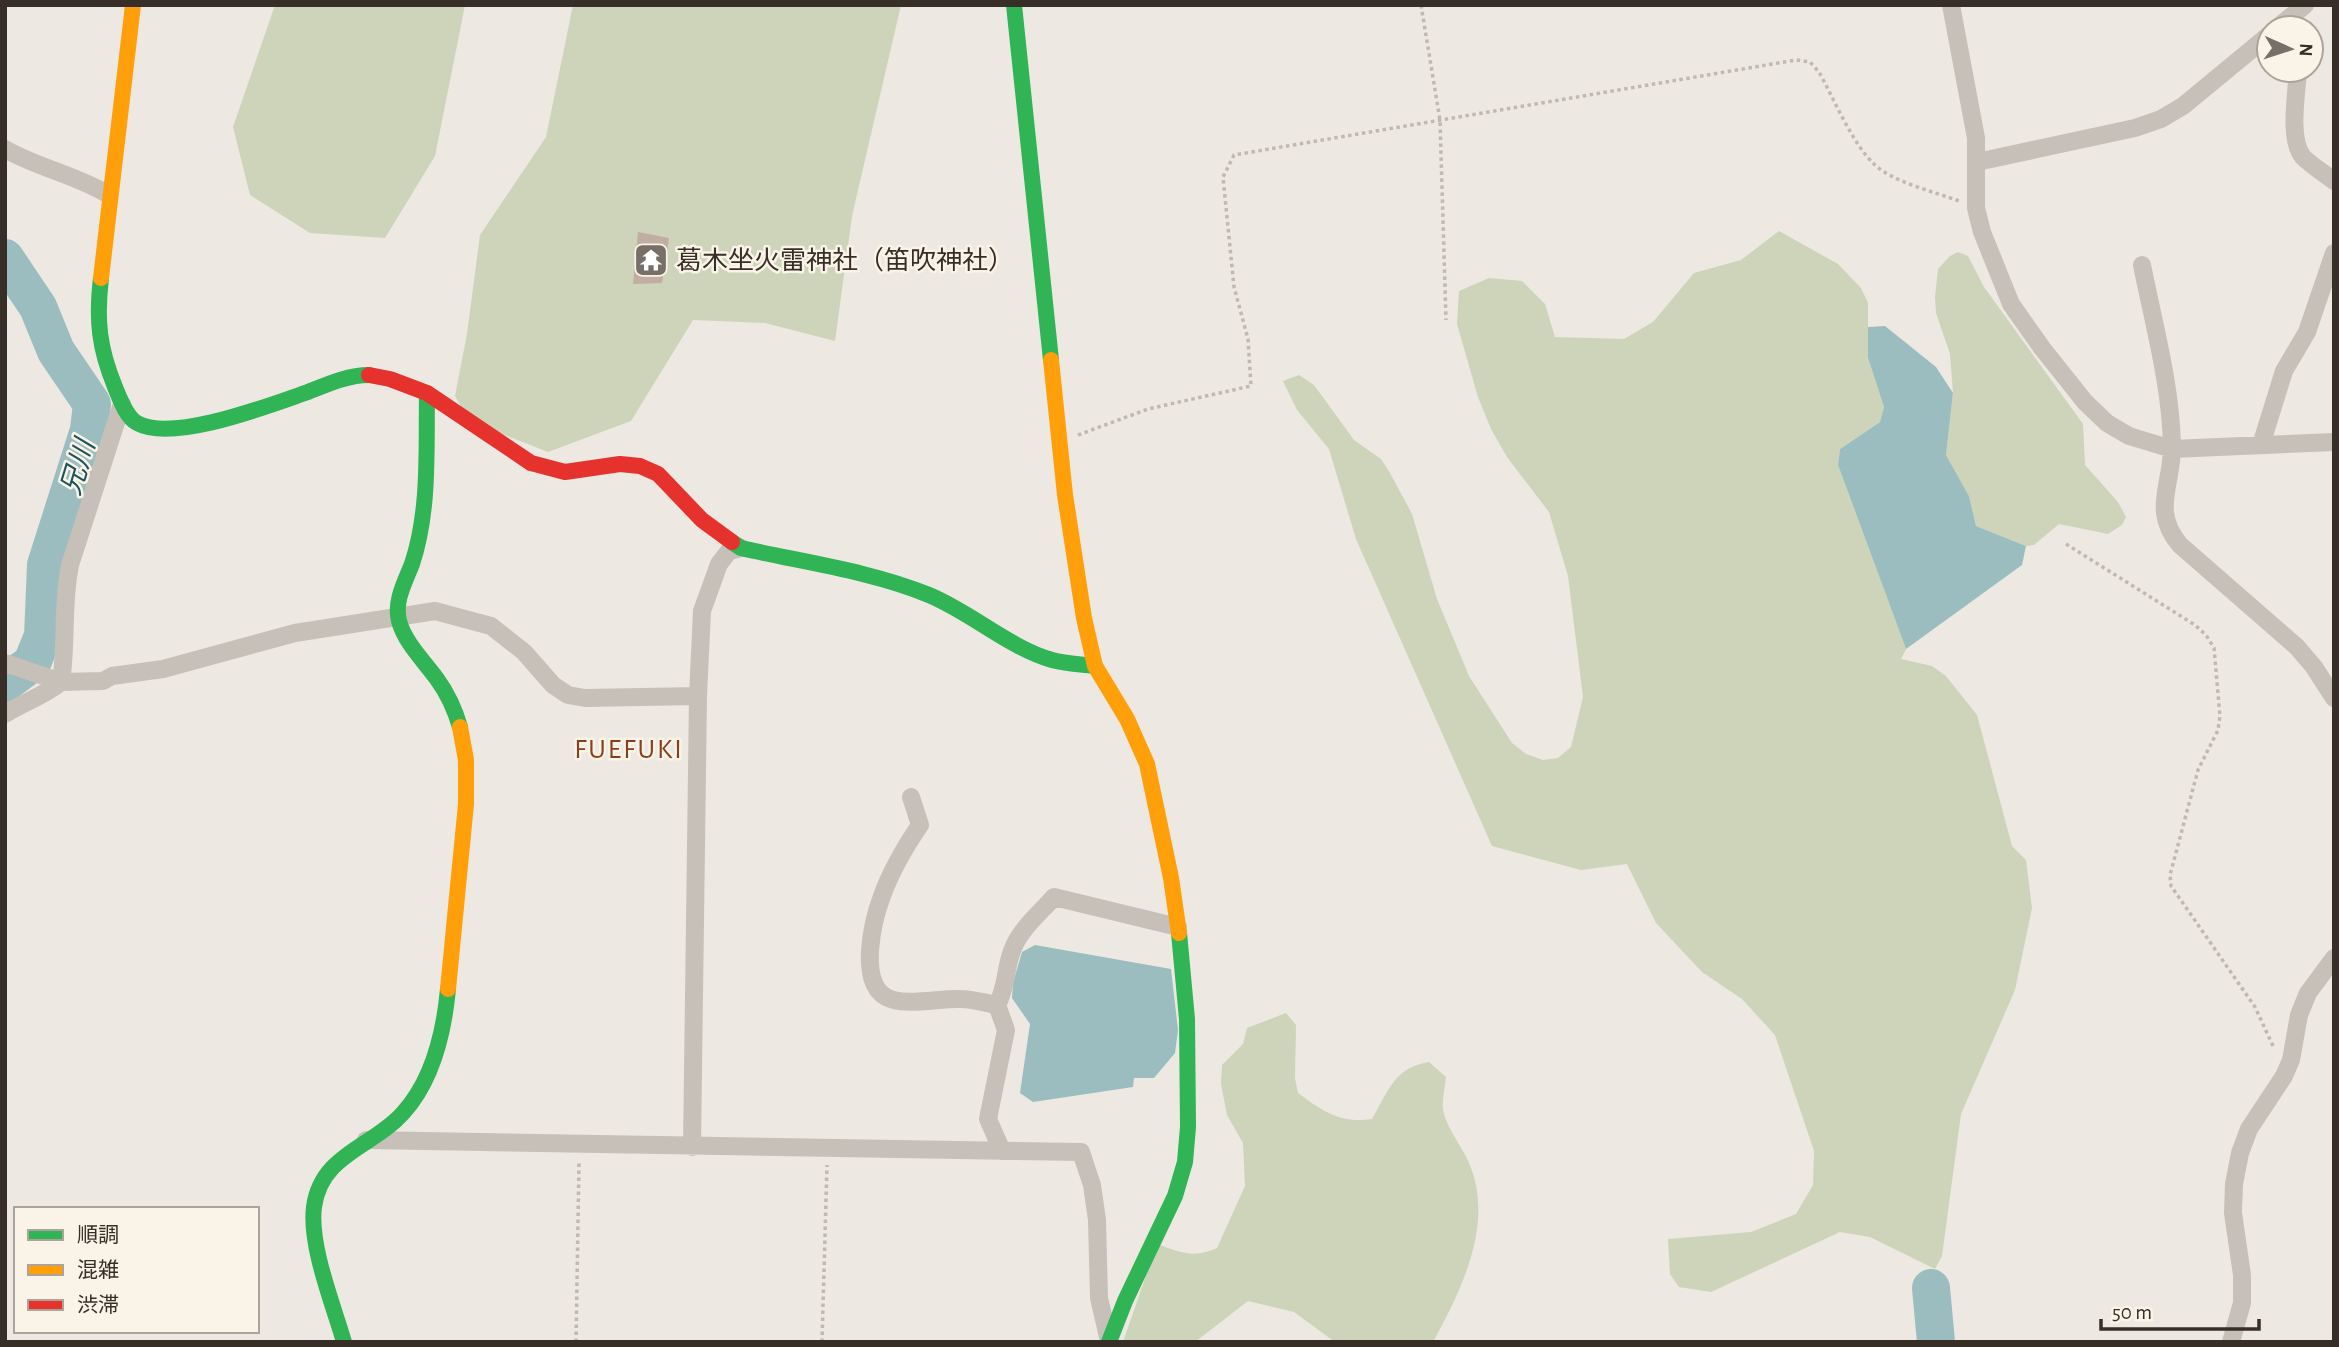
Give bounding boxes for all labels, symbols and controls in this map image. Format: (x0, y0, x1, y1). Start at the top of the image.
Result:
north arrow (2255, 14, 2325, 84)
text: N (2296, 43, 2315, 57)
temple icon: 葛木坐火雷神社（笛吹神社） (632, 241, 670, 279)
place label: 葛木坐火雷神社（笛吹神社） (676, 246, 1014, 274)
water label: 兄川 (56, 434, 101, 498)
district label: FUEFUKI (574, 736, 684, 764)
legend (14, 1207, 259, 1333)
text: 順調 (77, 1224, 119, 1246)
text: 混雑 (77, 1259, 119, 1281)
scale bar (2101, 1288, 2258, 1332)
text: 渋滞 (77, 1294, 119, 1316)
text: 50 m (2112, 1302, 2152, 1323)

